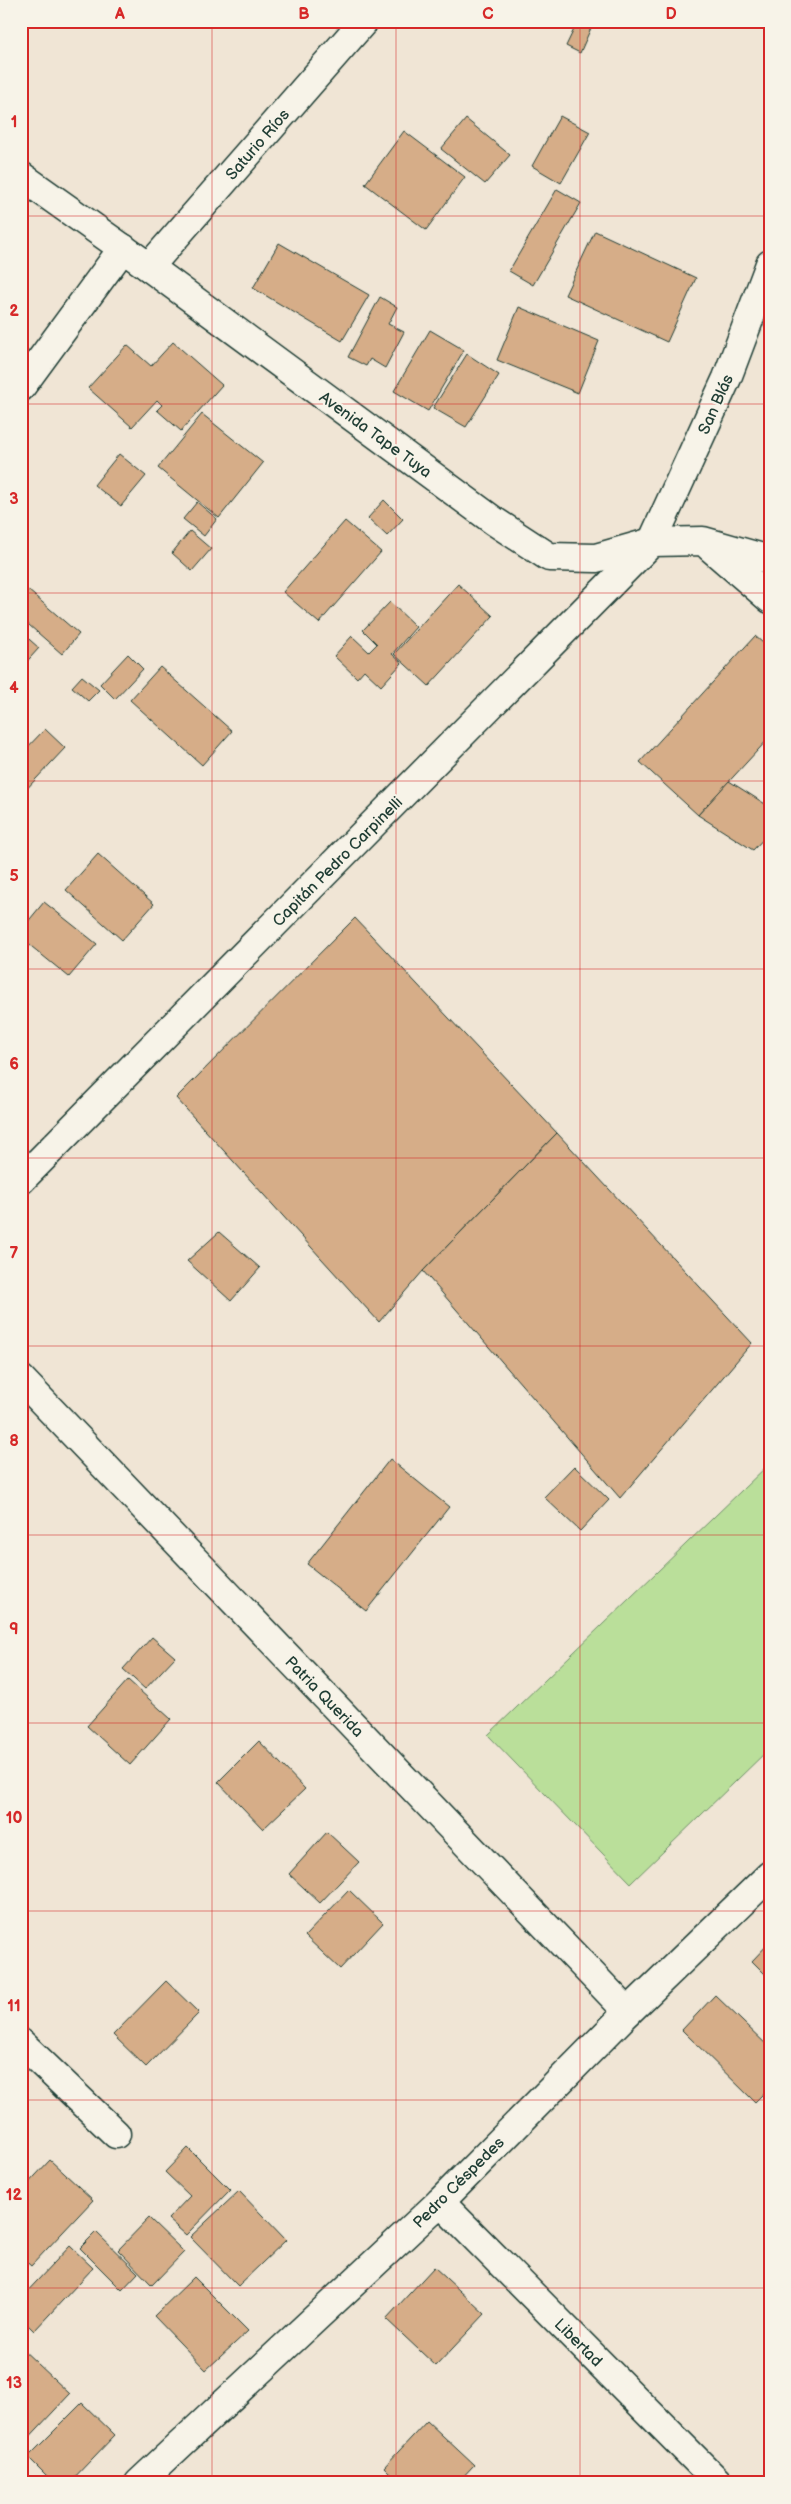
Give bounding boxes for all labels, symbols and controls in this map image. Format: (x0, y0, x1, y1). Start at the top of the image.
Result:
text: A (114, 5, 125, 24)
text: B (298, 5, 310, 24)
text: C (482, 5, 494, 24)
text: D (665, 5, 677, 24)
street label: Saturio Ríos (222, 106, 294, 184)
text: 1 (11, 113, 17, 132)
text: 2 (9, 302, 19, 321)
street label: San Blás (695, 372, 738, 437)
street label: Avenida Tape Tuya (315, 388, 435, 482)
text: 3 (9, 490, 19, 509)
text: 4 (9, 679, 19, 698)
street label: Capitán Pedro Carpinelli (269, 793, 407, 931)
text: 5 (9, 867, 19, 886)
text: 6 (9, 1055, 19, 1074)
text: 7 (10, 1244, 19, 1263)
text: 8 (9, 1432, 19, 1451)
text: 9 (9, 1620, 19, 1639)
street label: Patria Querida (281, 1653, 367, 1741)
text: 10 (6, 1809, 22, 1828)
text: 11 (7, 1997, 21, 2016)
street label: Pedro Céspedes (409, 2133, 509, 2233)
text: 12 (6, 2186, 23, 2205)
street label: Libertad (550, 2315, 606, 2371)
text: 13 (6, 2374, 22, 2393)

